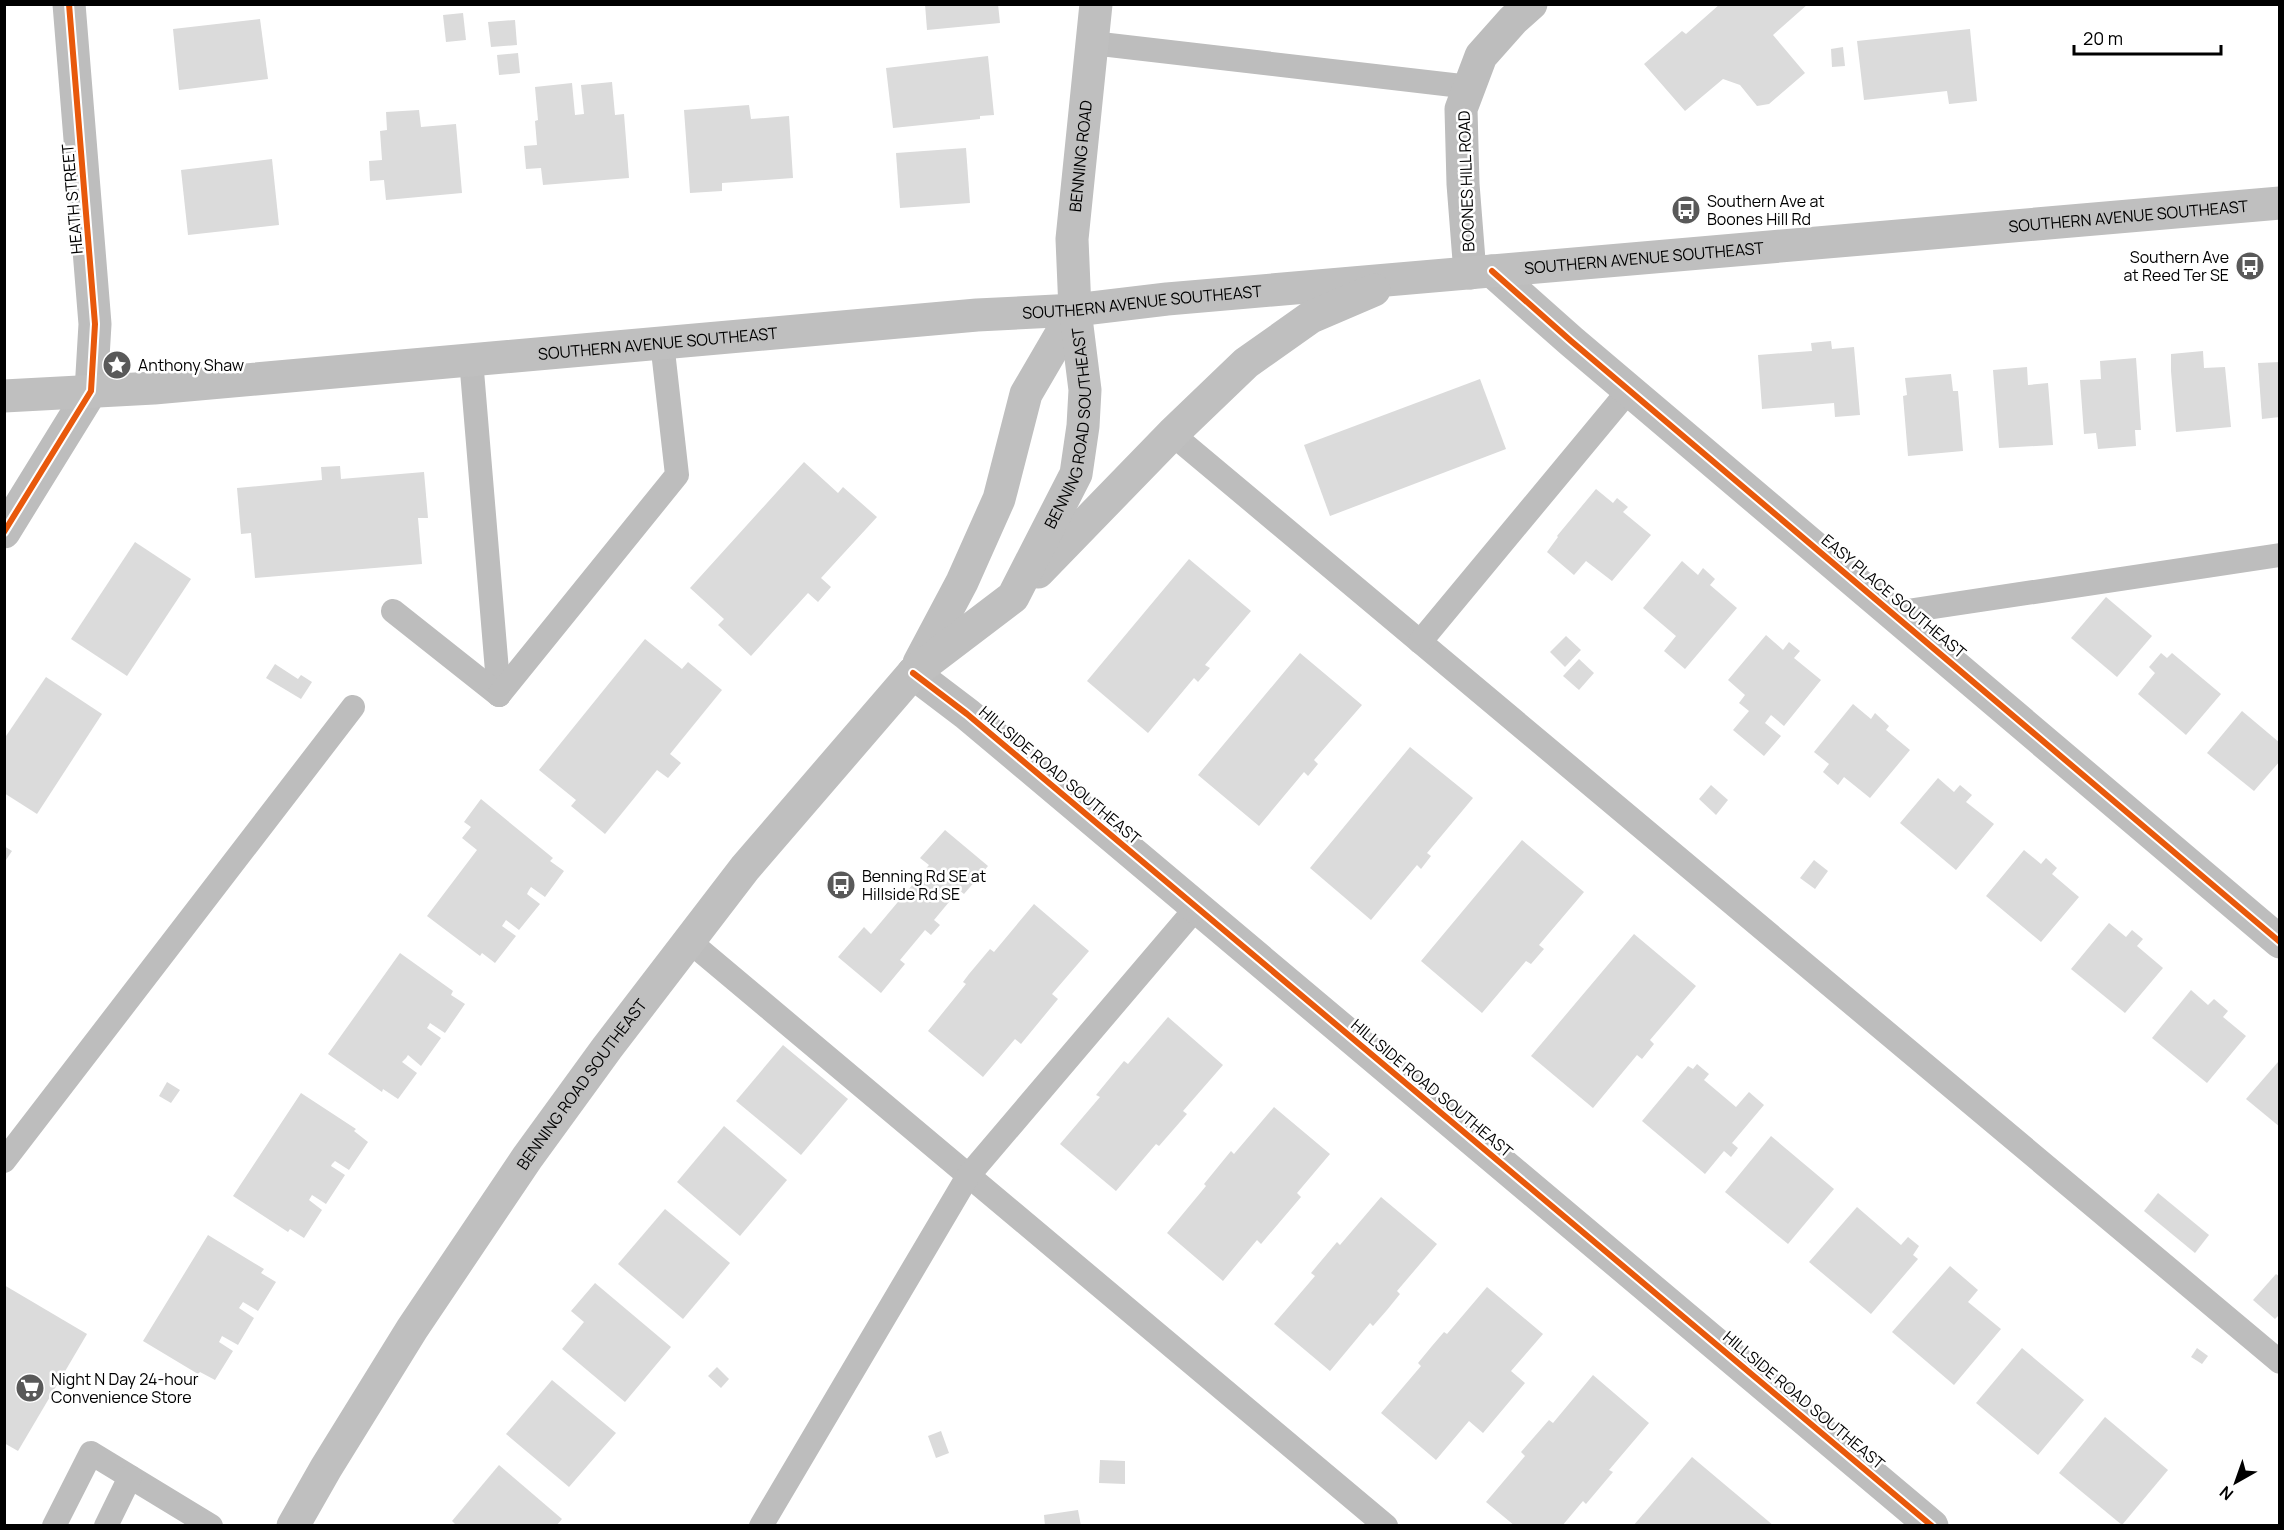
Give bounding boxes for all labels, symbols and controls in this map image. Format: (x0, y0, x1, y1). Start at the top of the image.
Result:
scale bar (2074, 18, 2221, 56)
text: 20 m (2083, 26, 2123, 50)
street label: BENNING ROAD (1064, 99, 1097, 213)
street label: BOONES HILL ROAD (1453, 110, 1479, 252)
street label: HEATH STREET (56, 143, 88, 255)
place label: Southern Ave at Boones Hill Rd (1707, 190, 1825, 230)
bus stop icon: Southern Ave at Boones Hill Rd (1670, 194, 1702, 226)
street label: SOUTHERN AVENUE SOUTHEAST (2007, 195, 2249, 237)
street label: SOUTHERN AVENUE SOUTHEAST (1523, 237, 1765, 279)
place label: Southern Ave at Reed Ter SE (2123, 246, 2229, 286)
bus stop icon: Southern Ave at Reed Ter SE (2234, 250, 2266, 282)
street label: SOUTHERN AVENUE SOUTHEAST (1022, 280, 1263, 324)
street label: SOUTHERN AVENUE SOUTHEAST (537, 322, 779, 365)
street label: BENNING ROAD SOUTHEAST (1039, 326, 1096, 532)
place icon: Anthony Shaw (101, 349, 133, 381)
place label: Anthony Shaw (138, 354, 244, 376)
street label: EASY PLACE SOUTHEAST (1817, 529, 1971, 663)
street label: HILLSIDE ROAD SOUTHEAST (975, 701, 1146, 849)
place label: Benning Rd SE at Hillside Rd SE (862, 865, 986, 905)
bus stop icon: Benning Rd SE at Hillside Rd SE (825, 869, 857, 901)
street label: BENNING ROAD SOUTHEAST (511, 994, 652, 1174)
street label: HILLSIDE ROAD SOUTHEAST (1347, 1014, 1518, 1162)
street label: HILLSIDE ROAD SOUTHEAST (1719, 1326, 1890, 1474)
place label: Night N Day 24-hour Convenience Store (51, 1368, 199, 1408)
supermarket icon: Night N Day 24-hour Convenience Store (14, 1372, 46, 1404)
north arrow (2206, 1452, 2266, 1512)
text: N (2215, 1481, 2238, 1506)

